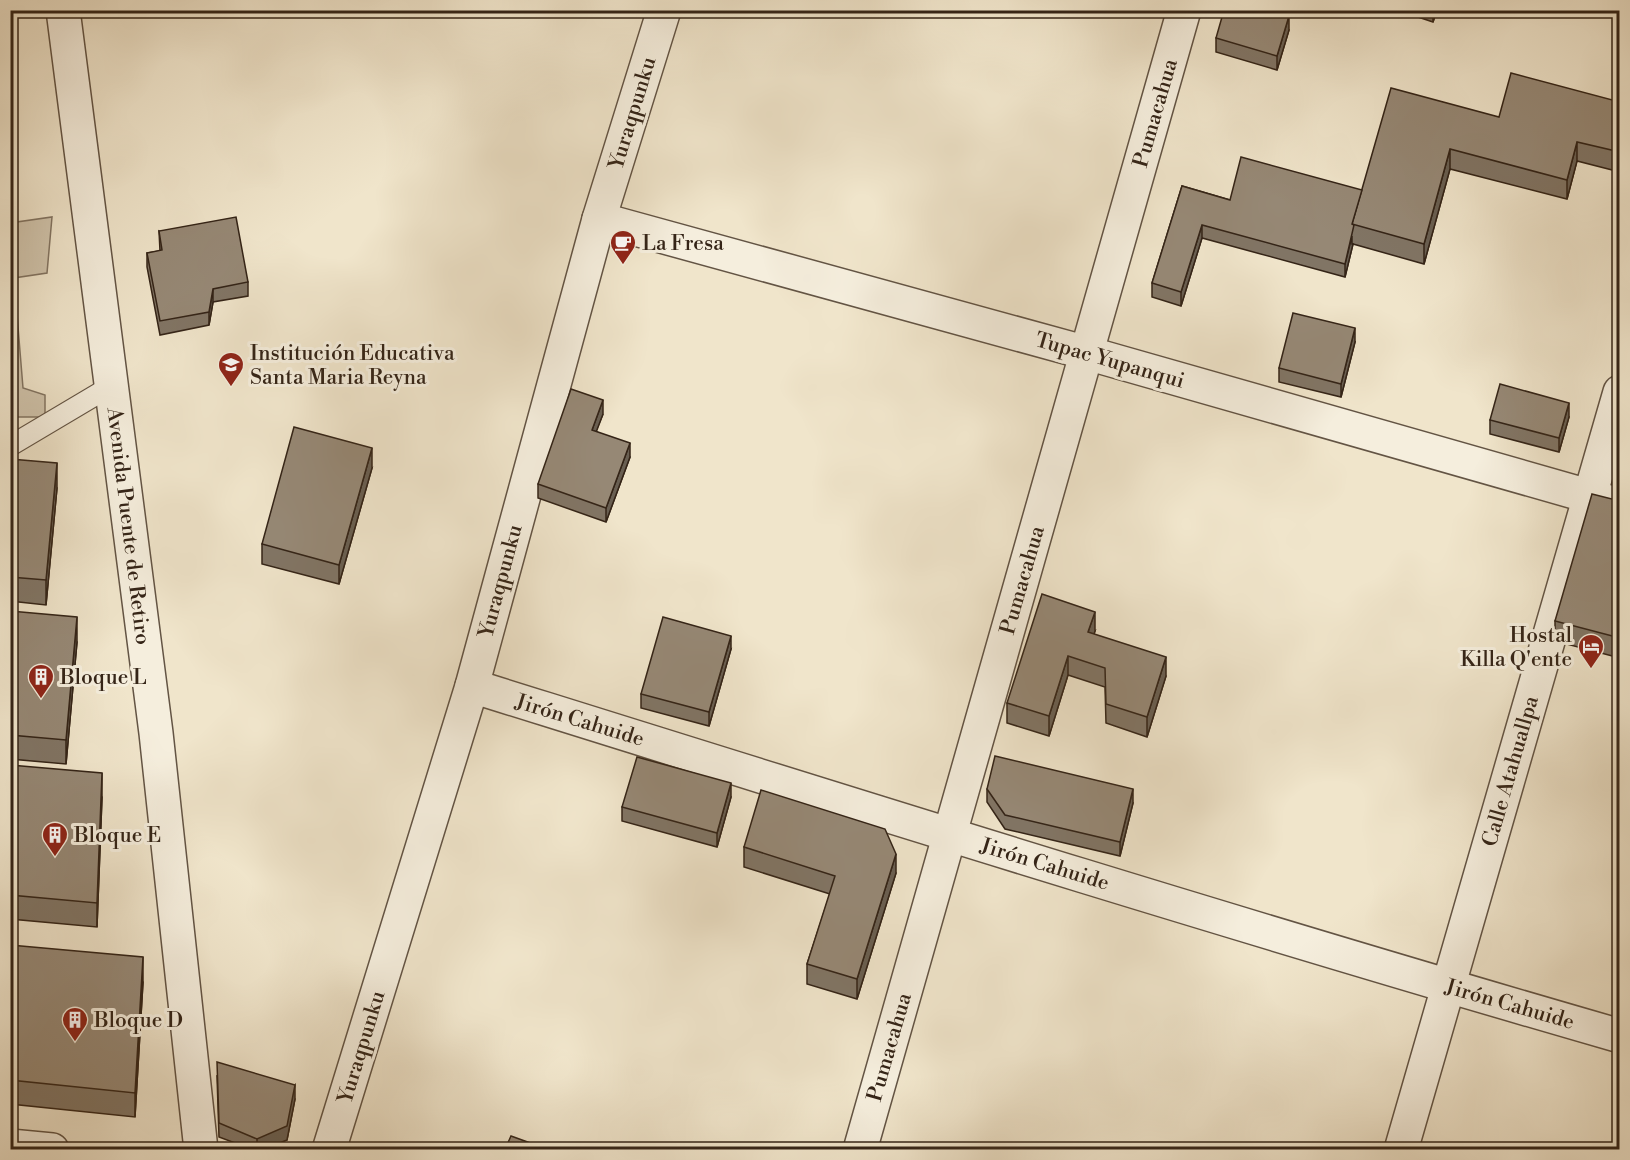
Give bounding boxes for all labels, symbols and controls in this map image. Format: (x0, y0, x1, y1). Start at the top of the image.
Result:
street label: Yuraqpunku (603, 54, 662, 174)
street label: Pumacahua (1128, 56, 1184, 171)
cafe icon: La Fresa (608, 228, 638, 266)
place label: La Fresa (642, 231, 724, 257)
street label: Tupac Yupanqui (1032, 327, 1188, 395)
place label: Institución Educativa Santa Maria Reyna (250, 341, 455, 391)
school or university icon: Institución Educativa Santa Maria Reyna (216, 350, 246, 388)
street label: Avenida Puente de Retiro (100, 405, 155, 646)
street label: Yuraqpunku (473, 522, 529, 642)
street label: Pumacahua (995, 523, 1051, 638)
place label: Hostal Killa Q'ente (1460, 623, 1572, 673)
hotel icon: Hostal Killa Q'ente (1576, 632, 1606, 670)
building icon: Bloque L (26, 662, 56, 700)
place label: Bloque L (59, 665, 147, 691)
street label: Jirón Cahuide (511, 689, 647, 753)
street label: Calle Atahuallpa (1477, 693, 1545, 850)
building icon: Bloque E (40, 820, 70, 858)
place label: Bloque E (73, 823, 161, 849)
street label: Jirón Cahuide (976, 833, 1112, 897)
street label: Jirón Cahuide (1441, 974, 1577, 1036)
street label: Yuraqpunku (332, 988, 391, 1108)
street label: Pumacahua (862, 990, 918, 1105)
building icon: Bloque D (60, 1005, 90, 1043)
place label: Bloque D (93, 1008, 183, 1034)

